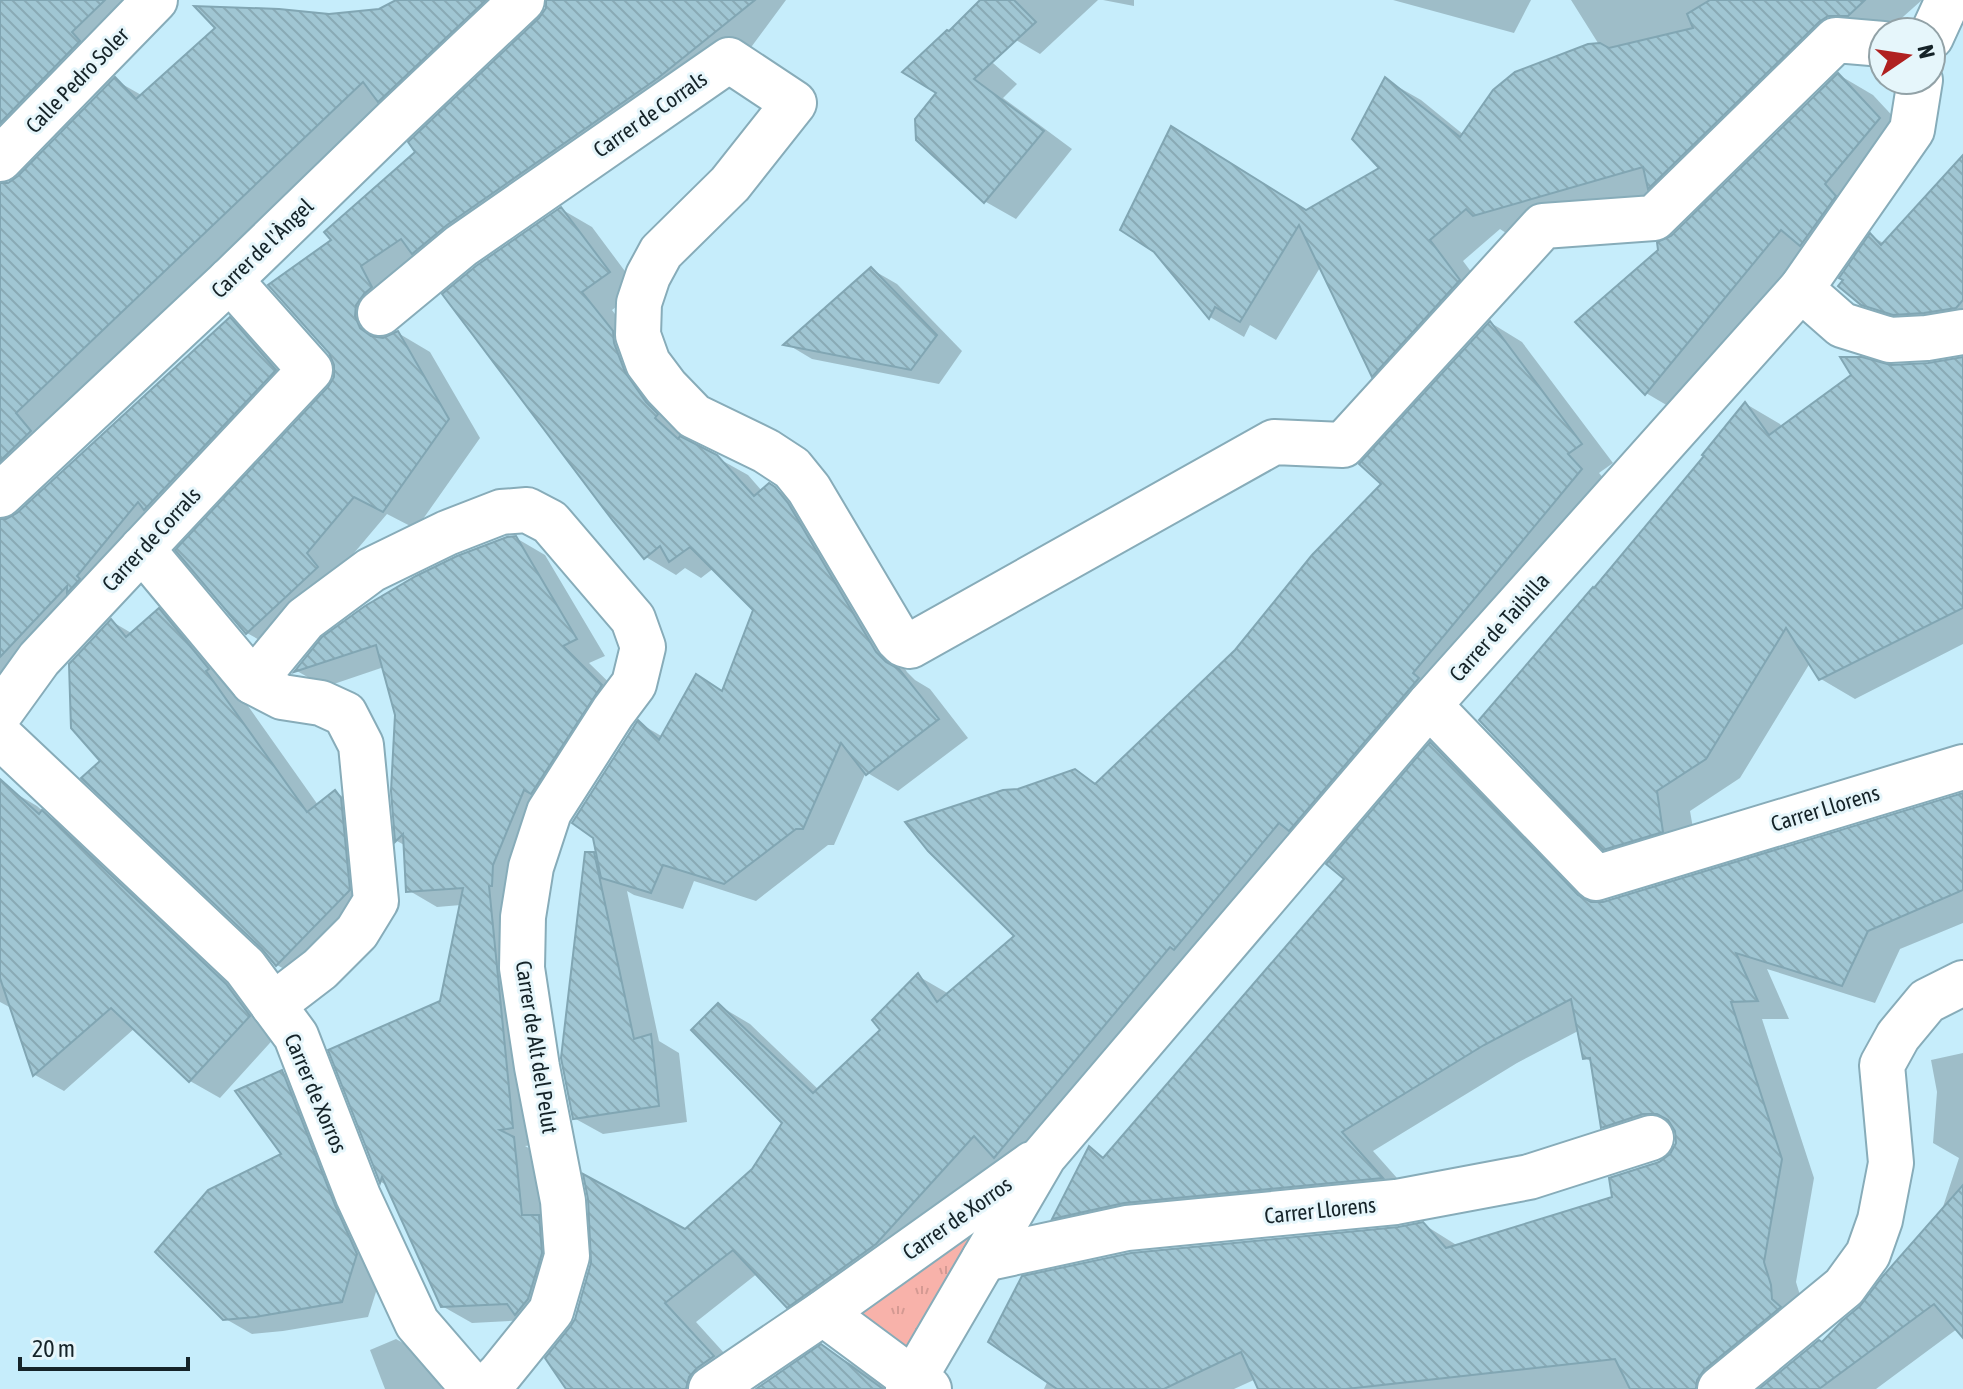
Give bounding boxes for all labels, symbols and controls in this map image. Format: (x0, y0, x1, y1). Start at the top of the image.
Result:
north arrow (1867, 16, 1947, 96)
street label: Calle Pedro Soler (20, 21, 134, 138)
text: N (1912, 42, 1941, 61)
street label: Carrer de Corrals (588, 65, 712, 163)
street label: Carrer de l'Àngel (206, 193, 319, 303)
street label: Carrer de Corrals (96, 481, 206, 596)
street label: Carrer de Taibilla (1444, 567, 1554, 687)
street label: Carrer Llorens (1768, 779, 1883, 837)
street label: Carrer de Alt del Pelut (511, 959, 563, 1135)
street label: Carrer de Xorros (279, 1029, 353, 1157)
street label: Carrer de Xorros (898, 1171, 1017, 1265)
street label: Carrer Llorens (1263, 1191, 1377, 1229)
scale bar (20, 1321, 188, 1371)
text: 20 m (32, 1335, 75, 1362)

